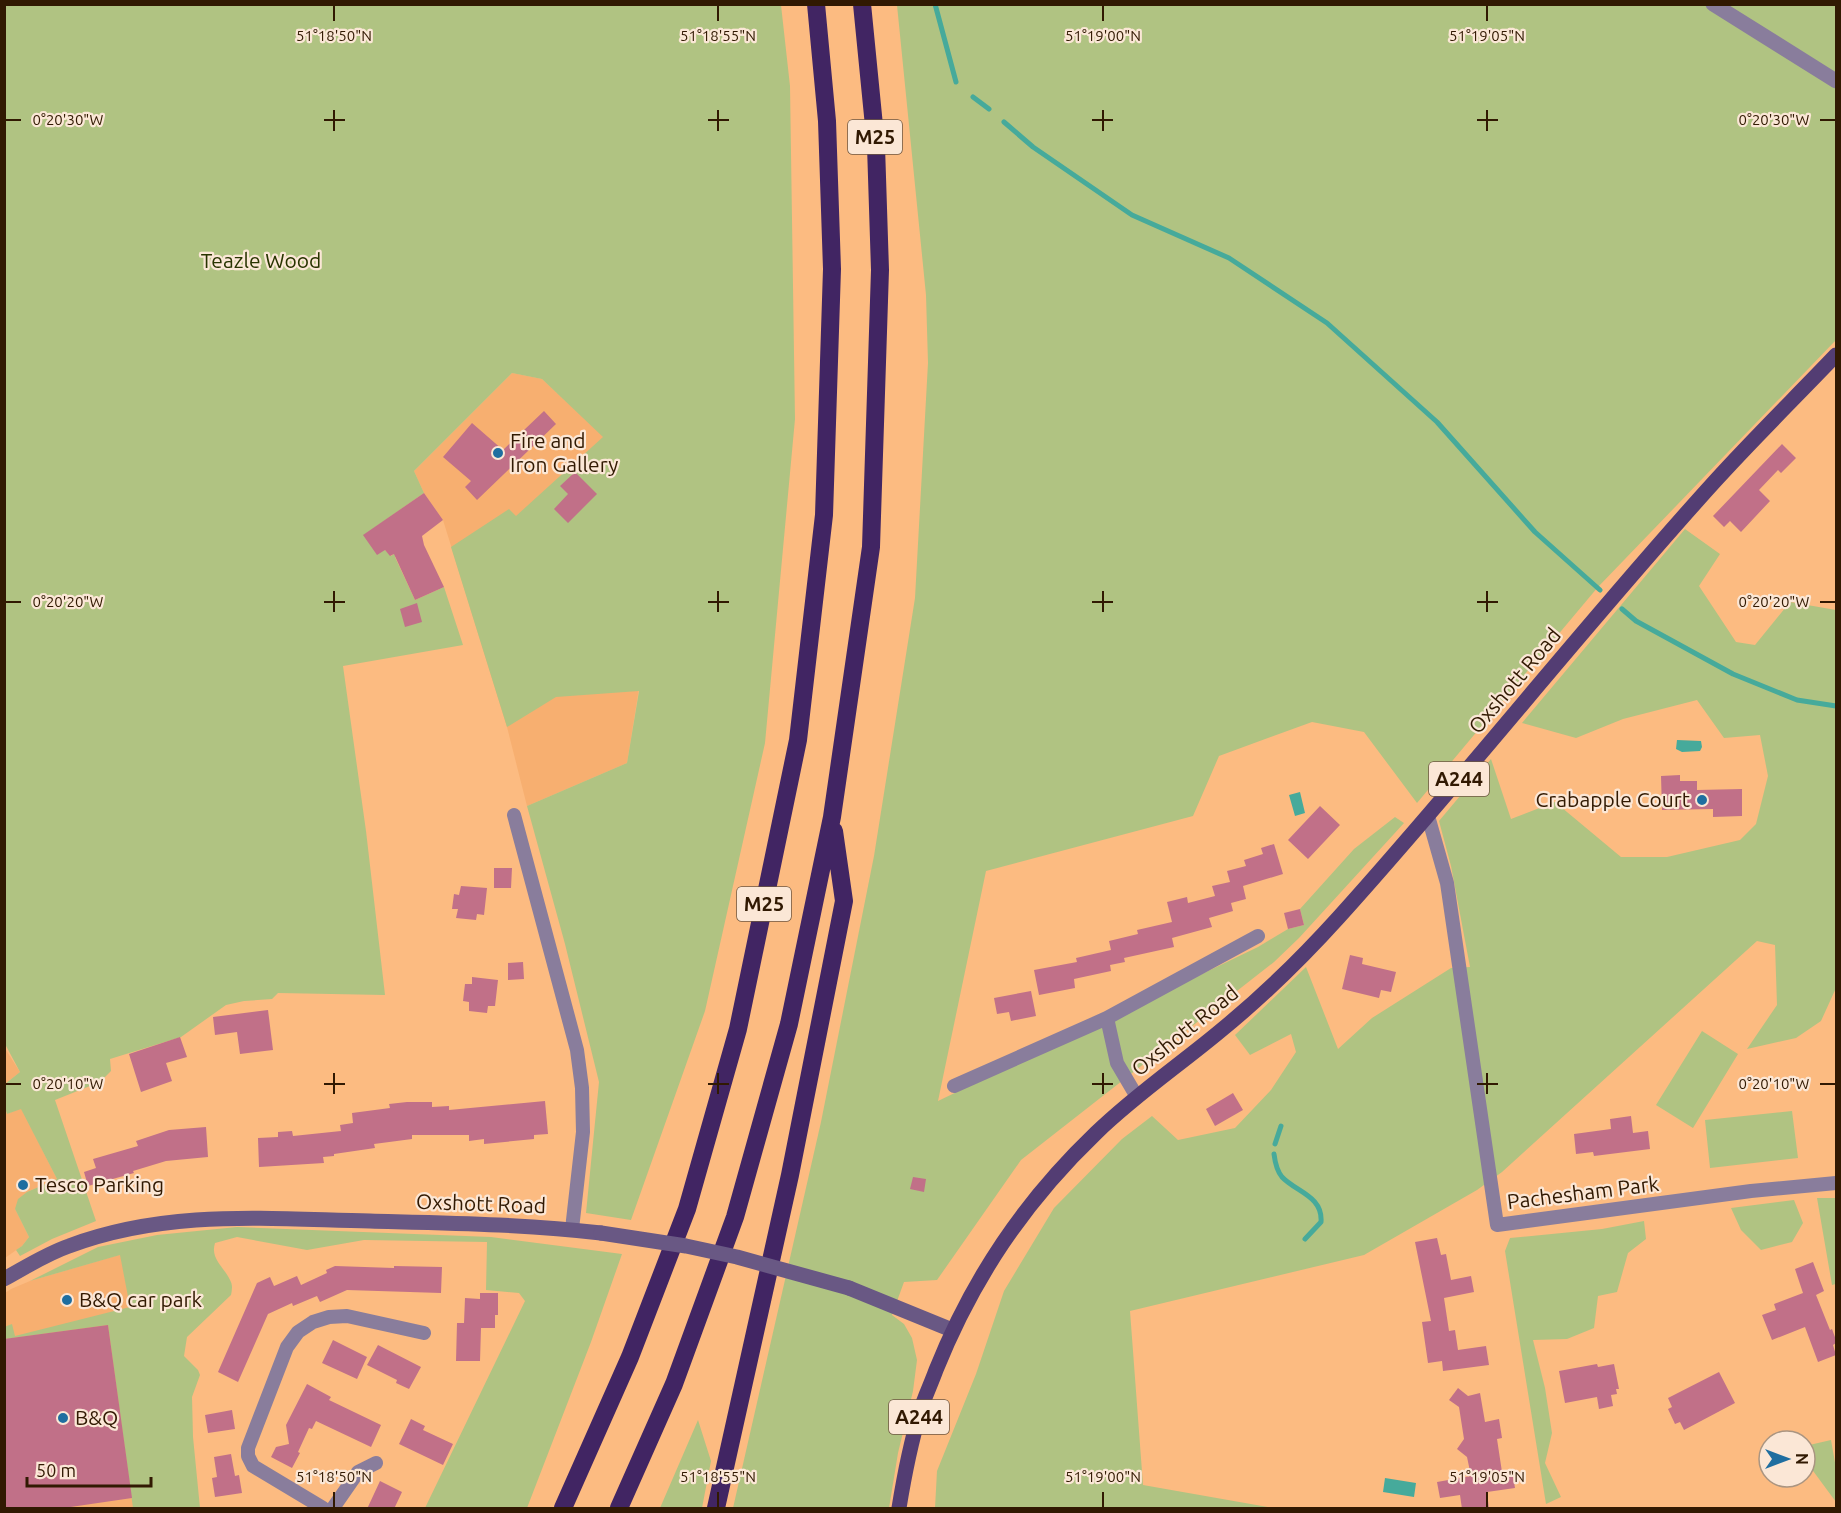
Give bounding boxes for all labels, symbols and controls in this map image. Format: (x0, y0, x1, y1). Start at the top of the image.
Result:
text: 51°18'50"N (296, 27, 372, 44)
text: 51°18'55"N (680, 27, 756, 44)
text: 51°19'00"N (1065, 27, 1141, 44)
text: 51°19'05"N (1449, 27, 1525, 44)
text: 0°20'30"W (33, 111, 104, 128)
text: 0°20'30"W (1739, 111, 1810, 128)
road number: M25 (848, 120, 902, 154)
park label: Teazle Wood (201, 248, 321, 272)
place label: Fire and Iron Gallery (510, 428, 618, 476)
marker: Fire and Iron Gallery (491, 446, 505, 460)
text: 0°20'20"W (33, 593, 104, 610)
text: 0°20'20"W (1739, 593, 1810, 610)
street label: Oxshott Road (1463, 623, 1565, 738)
road number: A244 (1429, 762, 1489, 796)
place label: Crabapple Court (1536, 787, 1690, 811)
marker: Crabapple Court (1695, 793, 1709, 807)
road number: M25 (737, 887, 791, 921)
street label: Oxshott Road (1126, 980, 1242, 1080)
text: 0°20'10"W (33, 1075, 104, 1092)
text: 0°20'10"W (1739, 1075, 1810, 1092)
street label: Pachesham Park (1505, 1171, 1661, 1213)
place label: Tesco Parking (35, 1172, 164, 1196)
marker: Tesco Parking (16, 1178, 30, 1192)
street label: Oxshott Road (416, 1189, 546, 1217)
place label: B&Q car park (79, 1287, 202, 1311)
marker: B&Q car park (60, 1293, 74, 1307)
road number: A244 (889, 1400, 949, 1434)
place label: B&Q (75, 1405, 118, 1429)
marker: B&Q (56, 1411, 70, 1425)
north arrow (1757, 1429, 1817, 1489)
scale bar (27, 1450, 152, 1488)
text: N (1793, 1453, 1811, 1465)
text: 50 m (36, 1460, 76, 1480)
text: 51°18'50"N (296, 1468, 372, 1485)
text: 51°18'55"N (680, 1468, 756, 1485)
text: 51°19'00"N (1065, 1468, 1141, 1485)
text: 51°19'05"N (1449, 1468, 1525, 1485)

